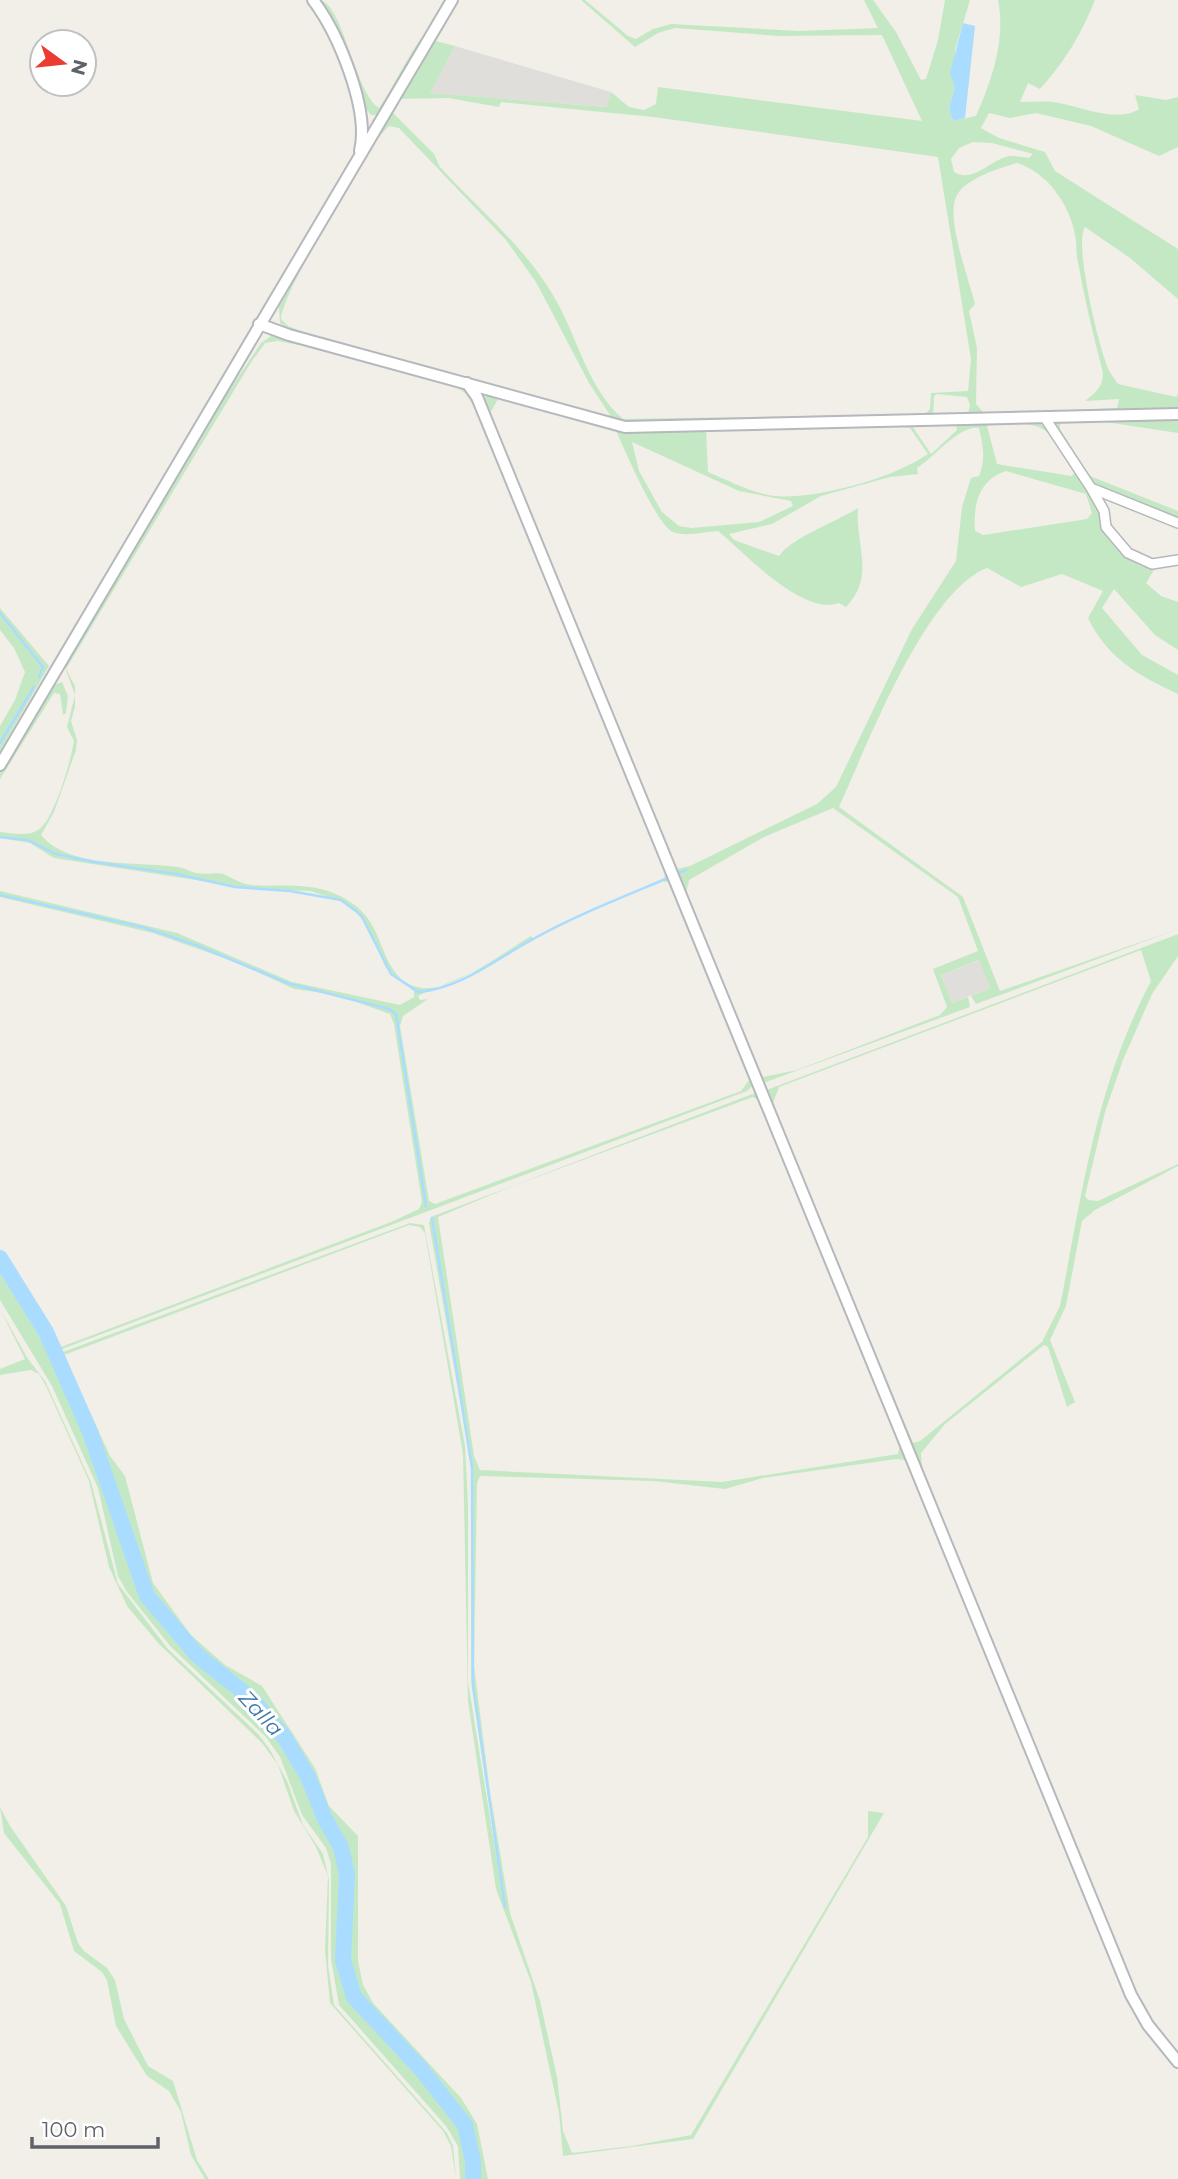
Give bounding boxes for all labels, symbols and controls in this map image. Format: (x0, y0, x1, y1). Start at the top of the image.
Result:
north arrow (28, 28, 98, 98)
text: N (66, 57, 92, 78)
water label: Zalla (233, 1684, 288, 1741)
scale bar (32, 2106, 158, 2150)
text: 100 m (42, 2117, 105, 2142)

